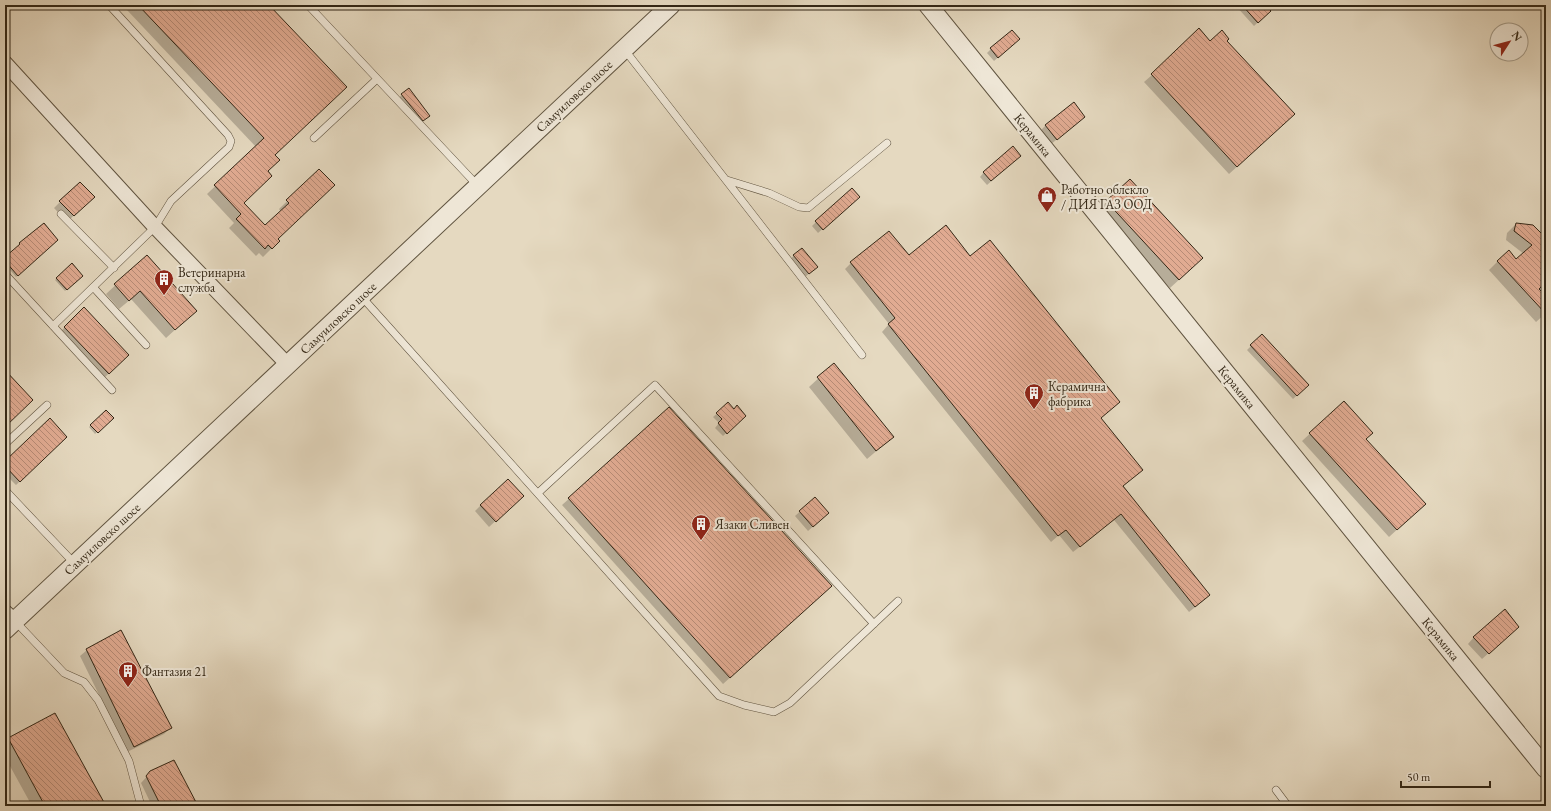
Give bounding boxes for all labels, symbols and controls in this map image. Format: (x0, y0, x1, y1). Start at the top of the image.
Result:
north arrow (1489, 22, 1529, 62)
text: N (1509, 28, 1525, 44)
street label: Самуиловско шосе (532, 56, 616, 136)
street label: Керамика (1010, 110, 1056, 161)
place label: Работно облекло / ДИЯ ГАЗ ООД (1061, 181, 1152, 213)
shop icon: Работно облекло / ДИЯ ГАЗ ООД (1036, 185, 1058, 213)
place label: Ветеринарна служба (178, 264, 246, 296)
building icon: Ветеринарна служба (153, 268, 175, 296)
street label: Самуиловско шосе (296, 278, 380, 358)
street label: Керамика (1214, 362, 1260, 413)
place label: Керамична фабрика (1048, 378, 1107, 410)
building icon: Керамична фабрика (1023, 382, 1045, 410)
street label: Самуиловско шосе (60, 499, 144, 579)
building icon: Язаки Сливен (690, 513, 712, 541)
place label: Язаки Сливен (714, 516, 789, 533)
street label: Керамика (1418, 614, 1464, 665)
building icon: Фантазия 21 (117, 660, 139, 688)
place label: Фантазия 21 (142, 663, 207, 680)
scale bar (1401, 763, 1490, 789)
text: 50 m (1407, 769, 1431, 785)

